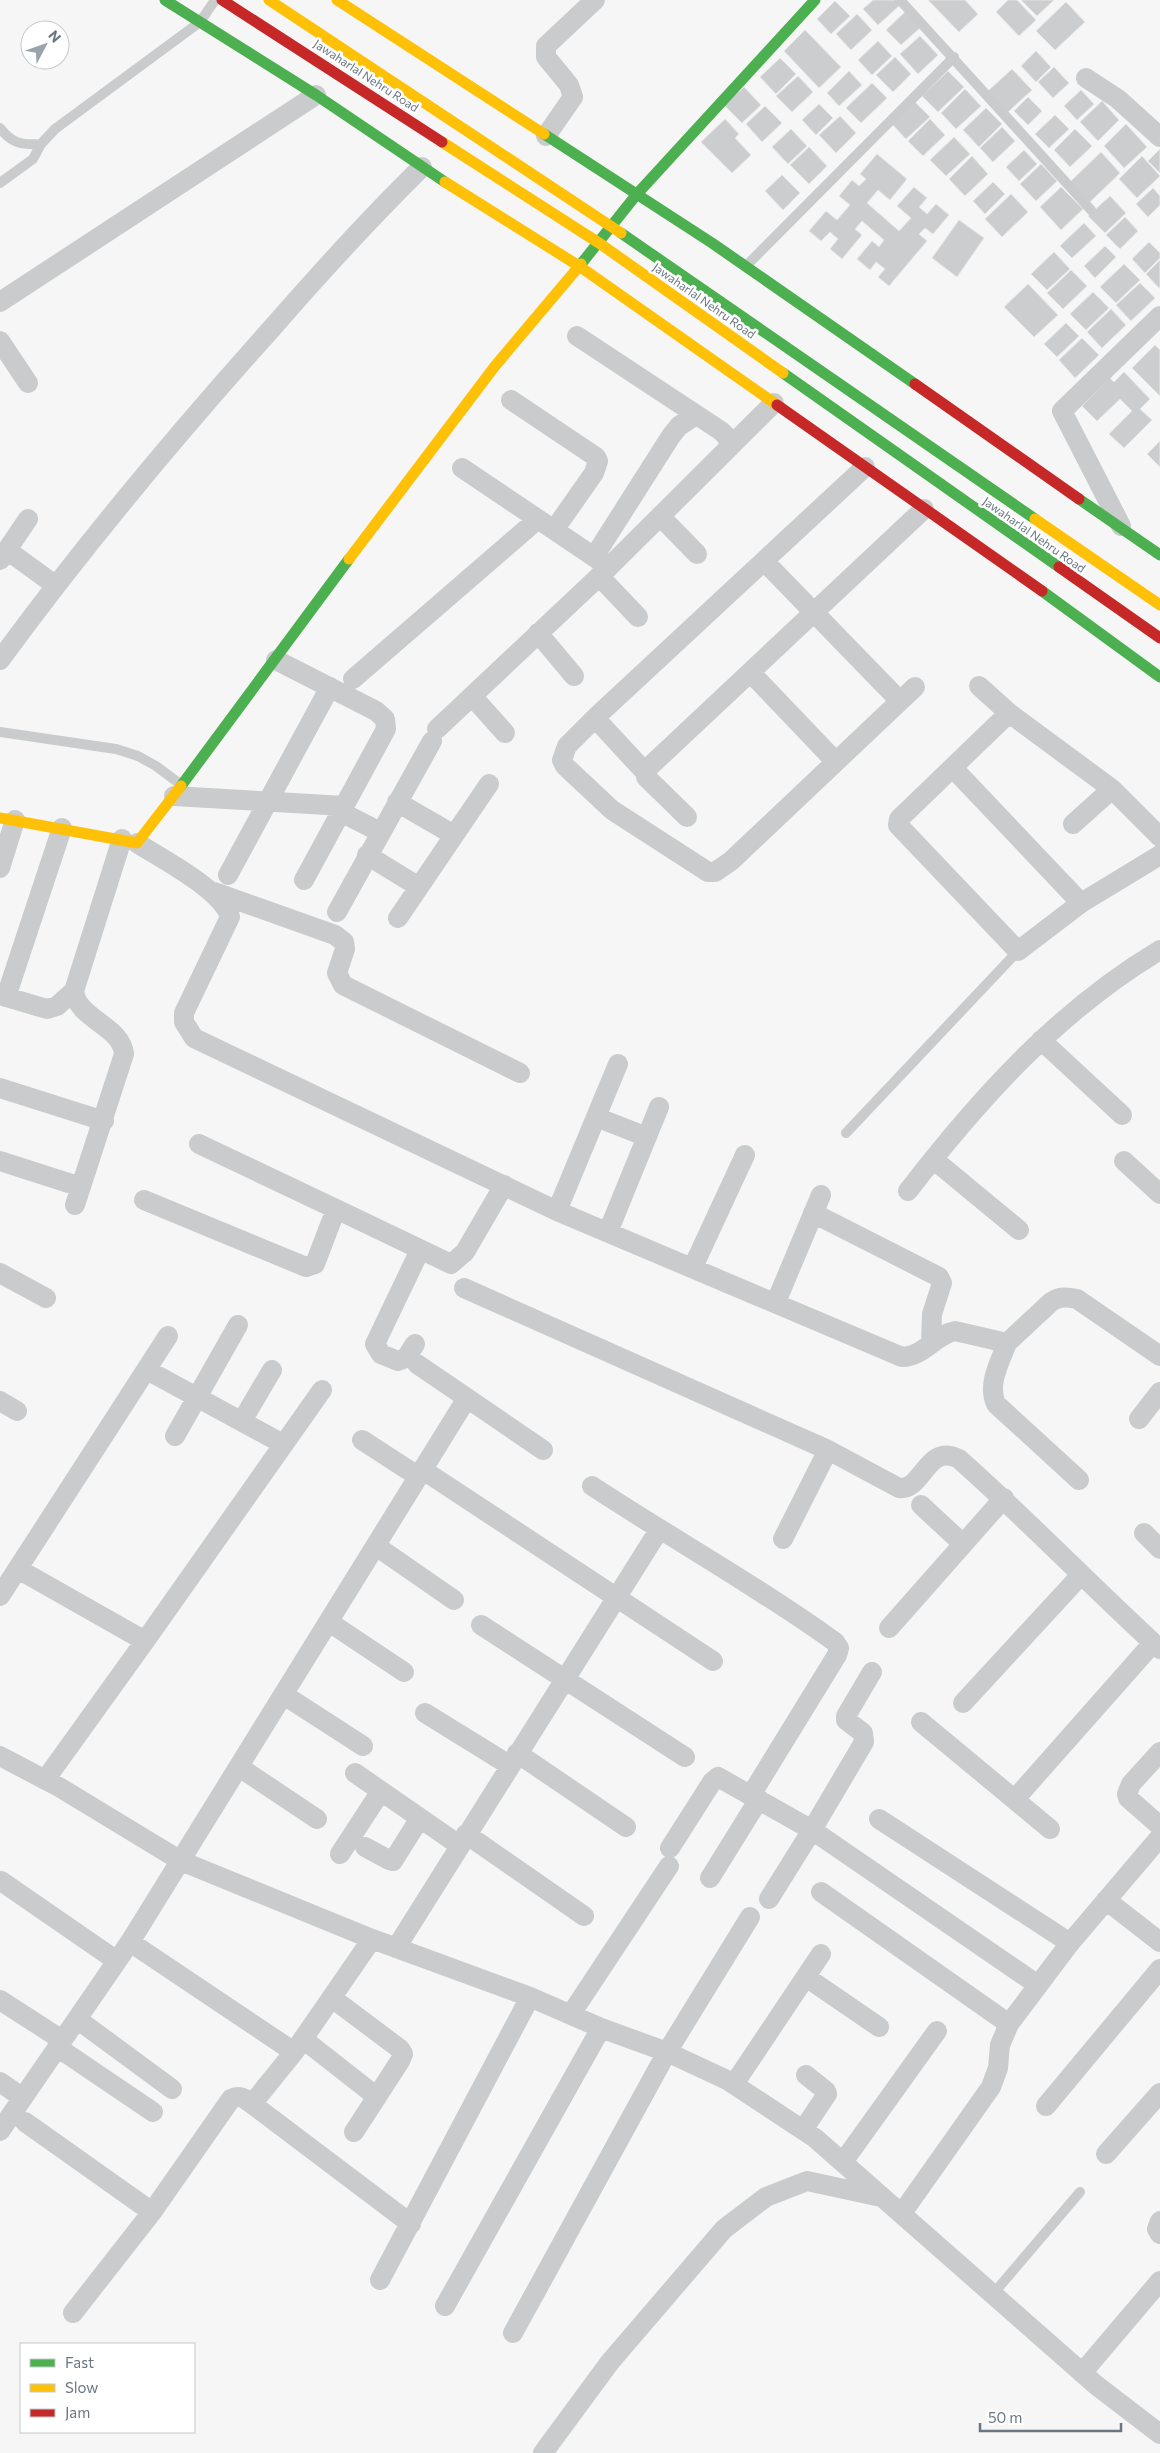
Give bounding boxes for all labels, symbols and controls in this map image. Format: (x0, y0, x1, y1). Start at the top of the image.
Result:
north arrow (20, 20, 70, 70)
text: N (45, 27, 65, 46)
street label: Jawaharlal Nehru Road (311, 36, 422, 115)
street label: Jawaharlal Nehru Road (650, 259, 759, 342)
street label: Jawaharlal Nehru Road (980, 493, 1089, 576)
legend (20, 2343, 195, 2433)
text: Fast (65, 2353, 94, 2371)
text: Slow (65, 2378, 98, 2396)
scale bar (980, 2400, 1121, 2432)
text: Jam (65, 2403, 90, 2421)
text: 50 m (988, 2408, 1022, 2426)

